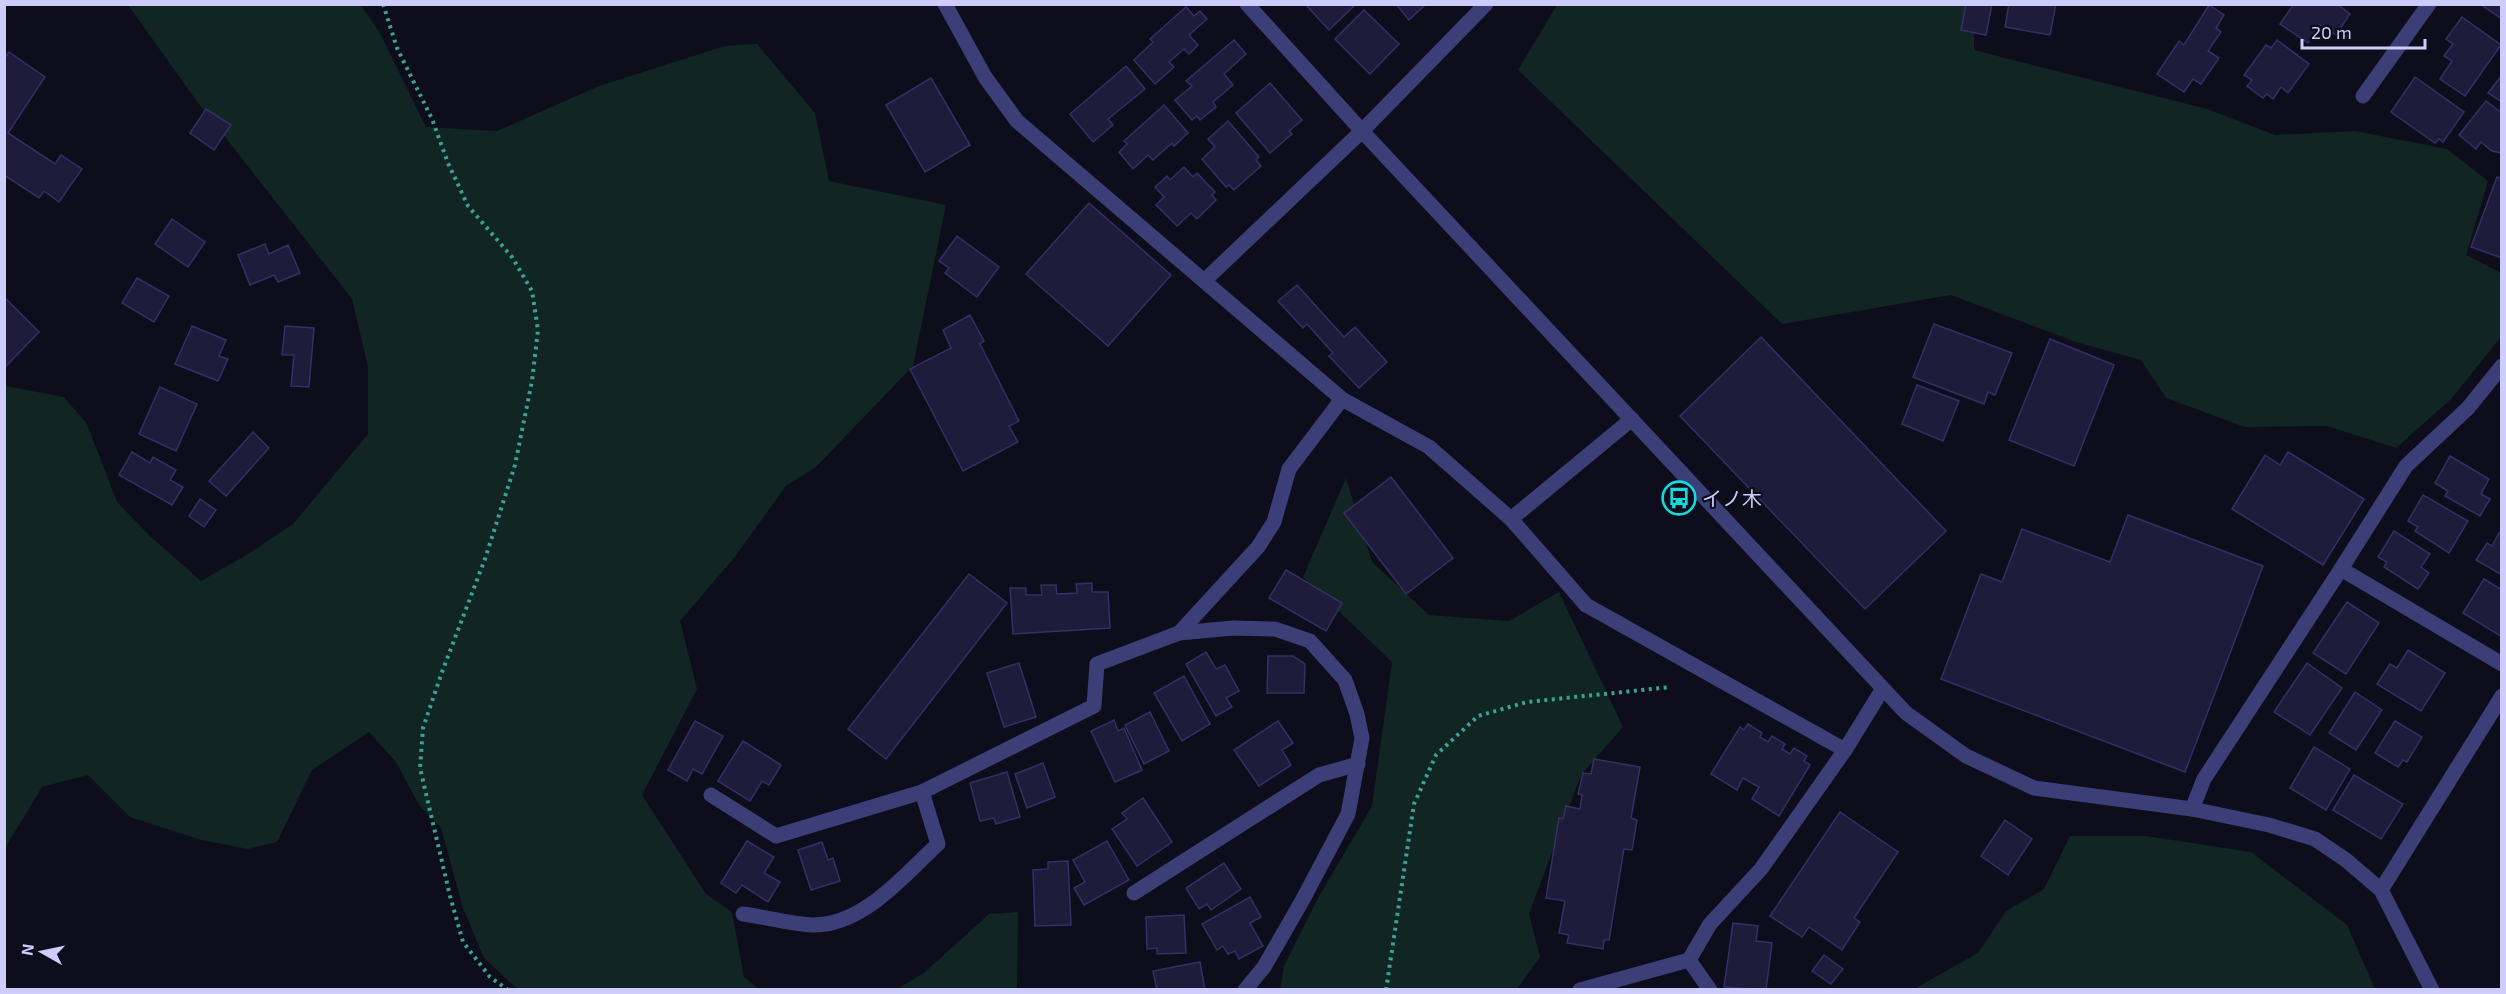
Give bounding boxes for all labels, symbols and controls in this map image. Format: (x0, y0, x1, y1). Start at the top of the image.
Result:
scale bar (2302, 12, 2425, 50)
text: 20 m (2311, 21, 2352, 43)
bus stop icon: イノ木 (1661, 480, 1697, 516)
place label: イノ木 (1702, 486, 1762, 510)
north arrow (12, 922, 72, 982)
text: N (16, 942, 37, 957)

